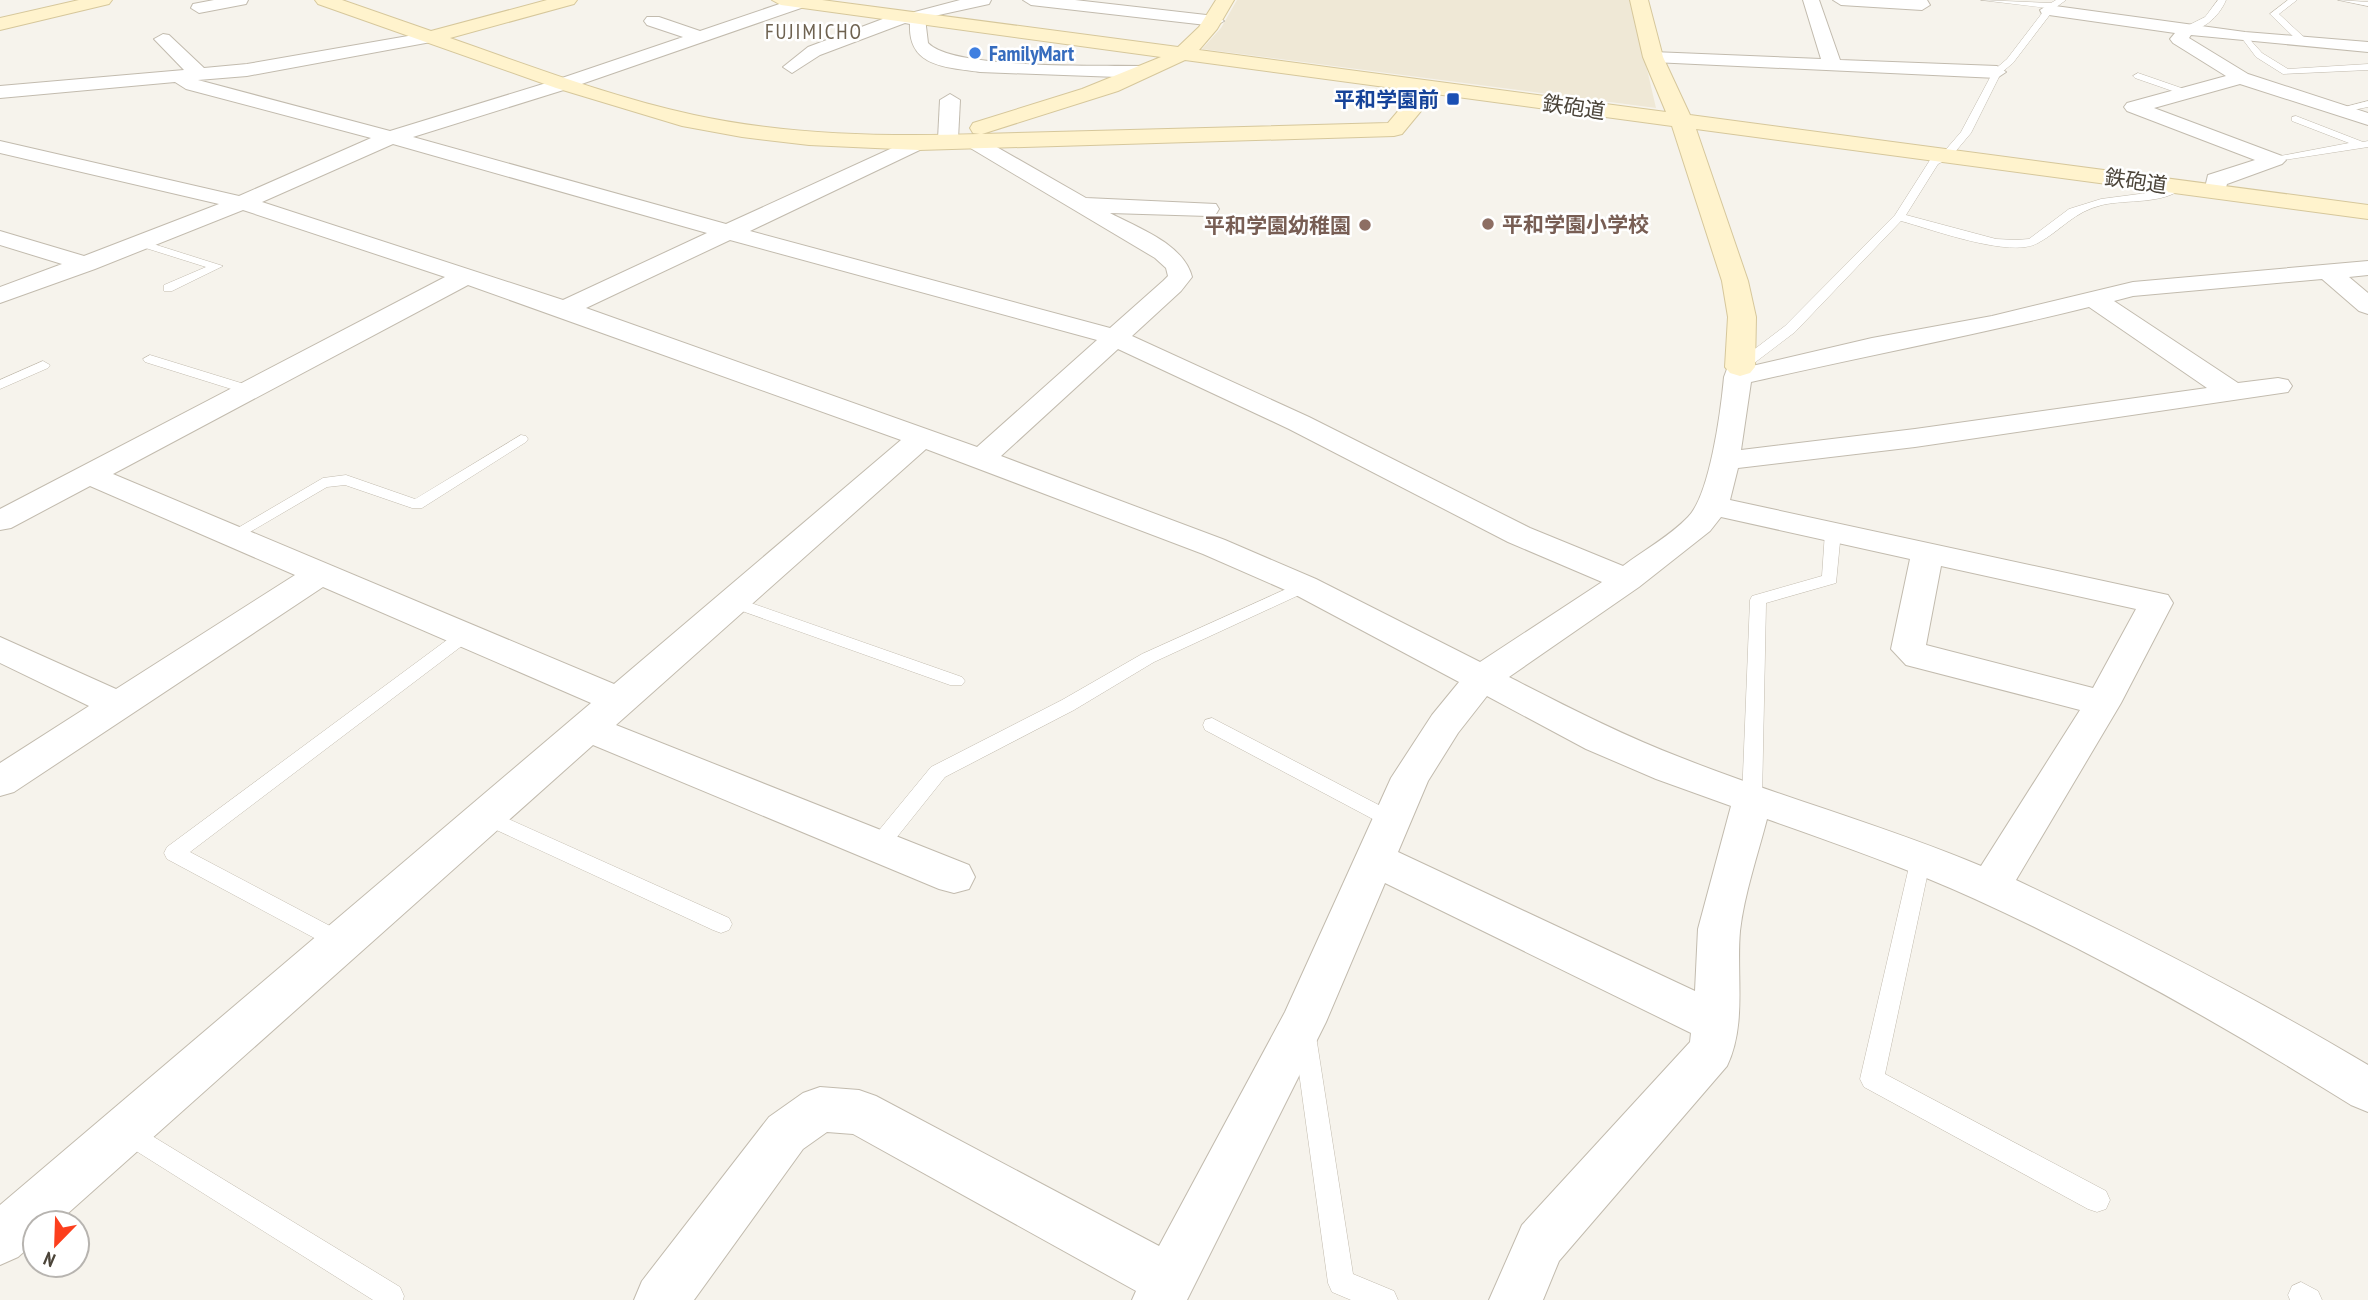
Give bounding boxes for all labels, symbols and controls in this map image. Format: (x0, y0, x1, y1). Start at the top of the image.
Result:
district label: FUJIMICHO (765, 18, 863, 45)
place label: FamilyMart (989, 40, 1074, 67)
marker: FamilyMart (967, 45, 983, 61)
place label: 平和学園前 (1334, 86, 1439, 113)
street label: 鉄砲道 (1541, 89, 1607, 125)
marker: 平和学園前 (1445, 91, 1461, 107)
street label: 鉄砲道 (2103, 163, 2169, 199)
place label: 平和学園小学校 (1502, 211, 1649, 238)
place label: 平和学園幼稚園 (1204, 212, 1351, 239)
marker: 平和学園小学校 (1480, 216, 1496, 232)
marker: 平和学園幼稚園 (1357, 217, 1373, 233)
north arrow (21, 1209, 91, 1279)
text: N (40, 1247, 59, 1273)

